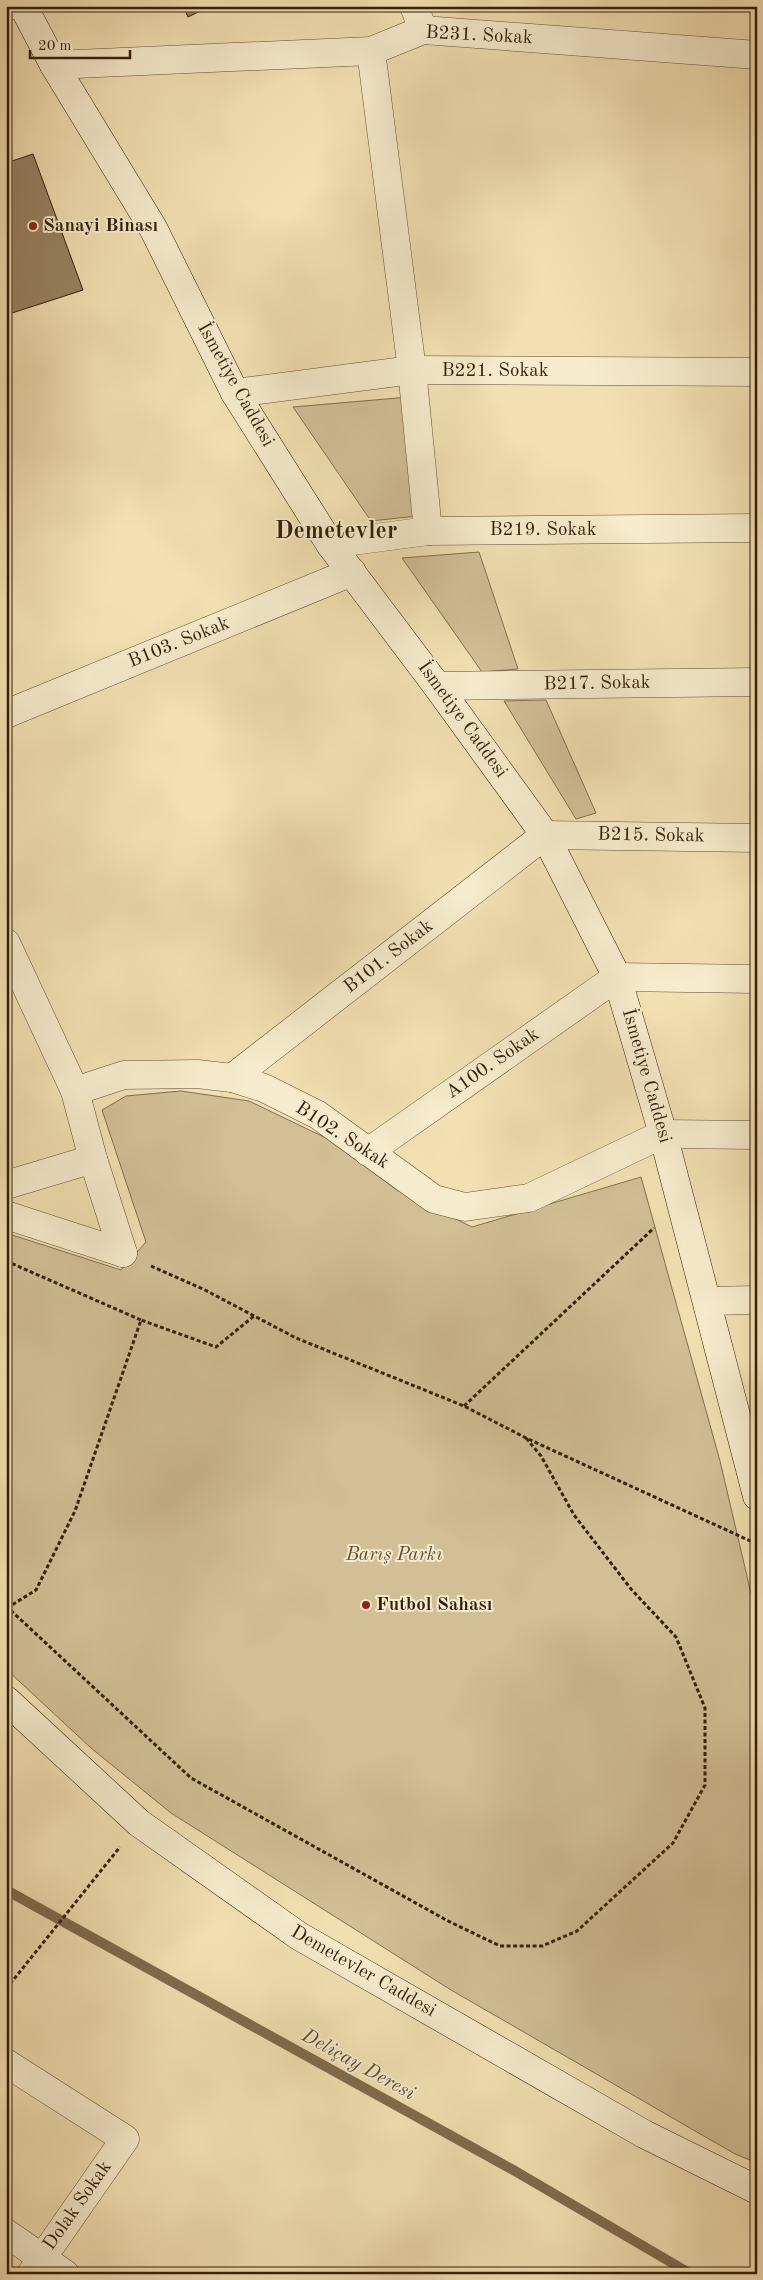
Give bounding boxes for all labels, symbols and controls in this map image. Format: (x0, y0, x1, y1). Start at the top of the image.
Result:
street label: B231. Sokak (425, 24, 533, 48)
scale bar (30, 28, 130, 60)
text: 20 m (38, 39, 72, 54)
place label: Sanayi Binası (43, 217, 159, 236)
marker: Sanayi Binası (27, 220, 39, 232)
street label: İsmetiye Caddesi (193, 318, 280, 450)
street label: B221. Sokak (441, 362, 549, 381)
district label: Demetevler (275, 520, 397, 544)
street label: B219. Sokak (489, 521, 597, 540)
street label: B103. Sokak (126, 614, 232, 672)
street label: İsmetiye Caddesi (414, 657, 513, 782)
street label: B217. Sokak (543, 674, 651, 694)
street label: B215. Sokak (597, 826, 705, 846)
street label: B101. Sokak (341, 916, 437, 997)
street label: İsmetiye Caddesi (618, 1006, 677, 1145)
street label: A100. Sokak (443, 1025, 543, 1103)
street label: B102. Sokak (292, 1099, 392, 1173)
park label: Barış Parkı (345, 1546, 442, 1565)
place label: Futbol Sahası (376, 1596, 493, 1615)
marker: Futbol Sahası (360, 1599, 372, 1611)
street label: Demetevler Caddesi (287, 1923, 439, 2021)
water label: Deliçay Deresi (297, 2025, 418, 2104)
street label: Dolak Sokak (40, 2158, 116, 2254)

